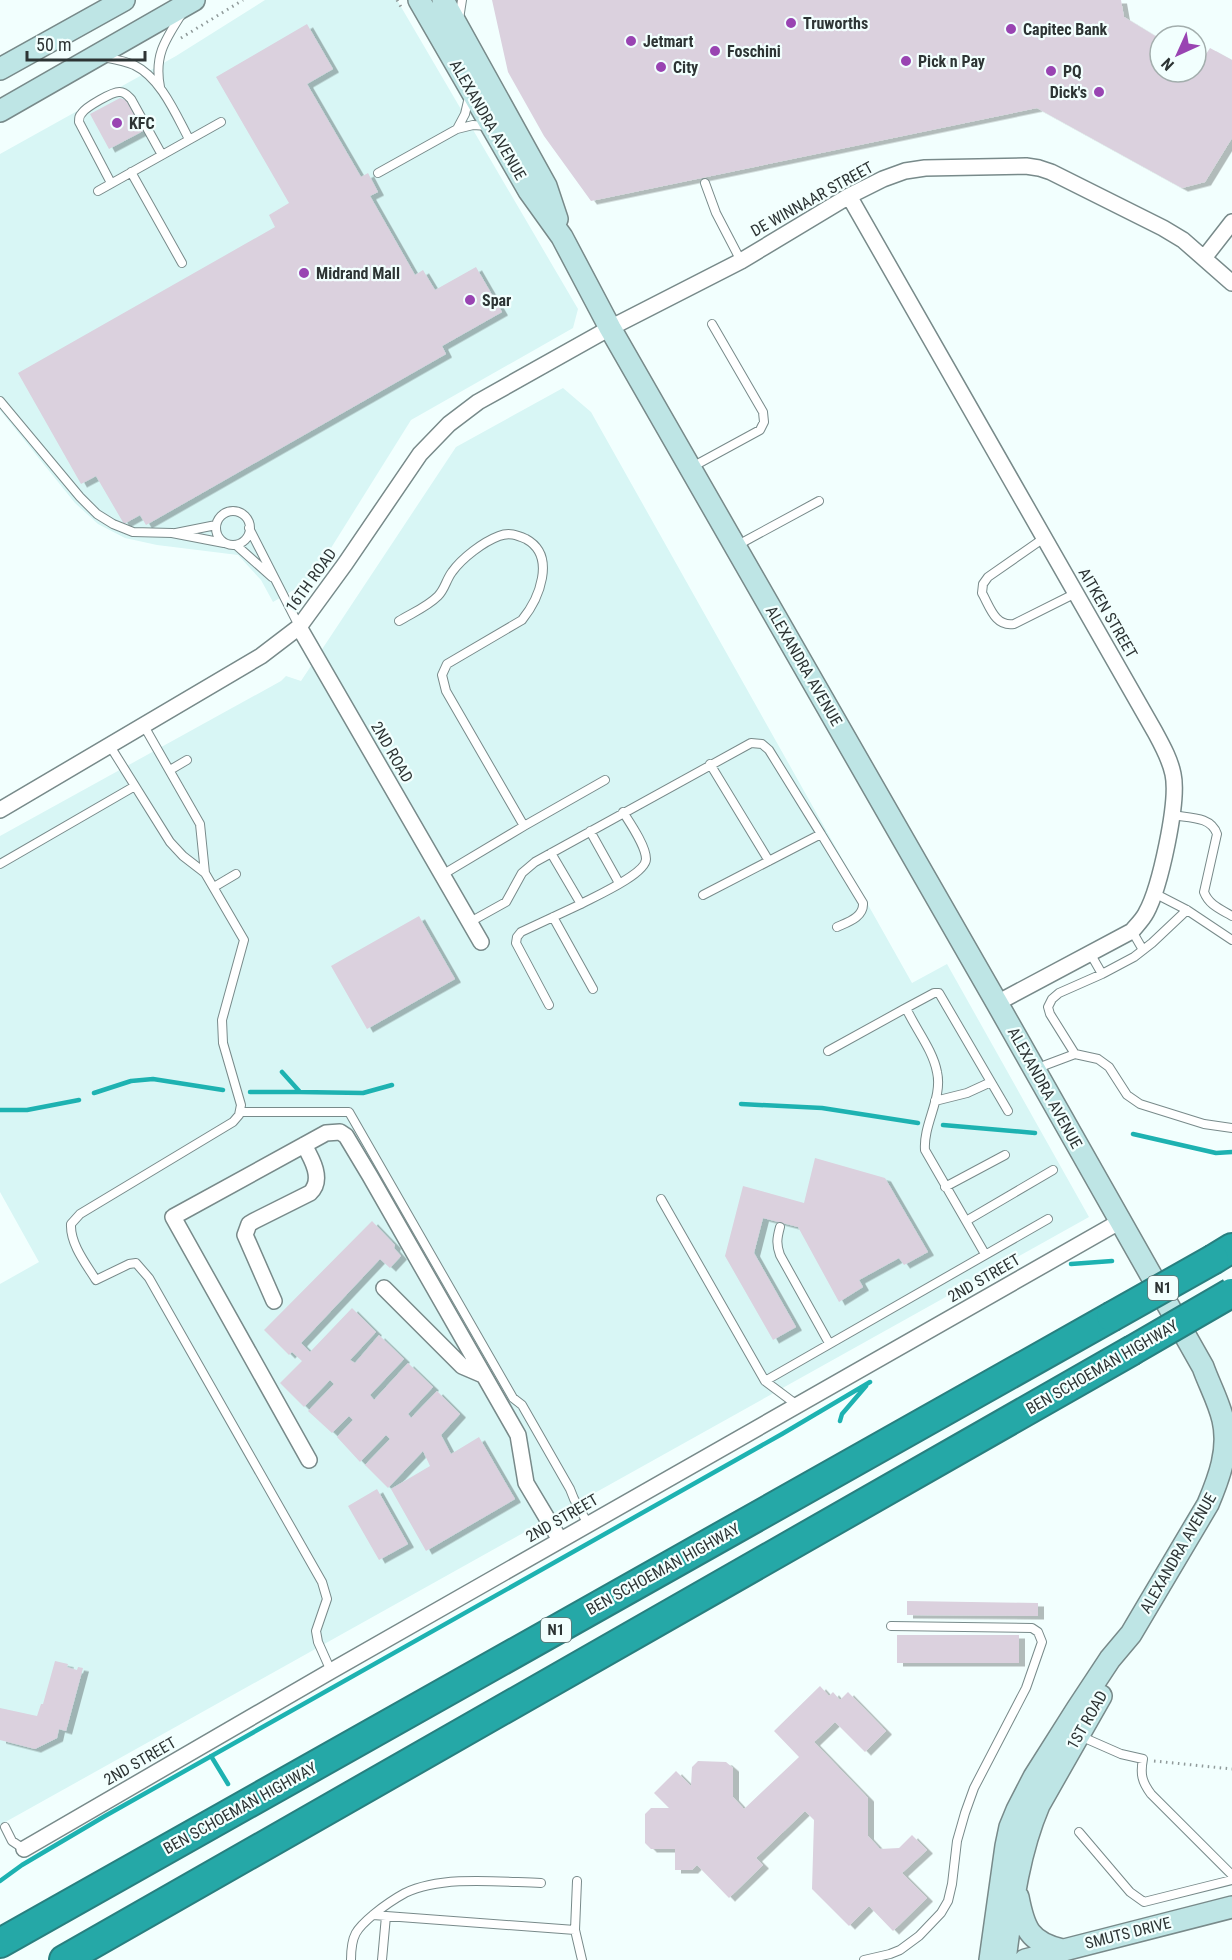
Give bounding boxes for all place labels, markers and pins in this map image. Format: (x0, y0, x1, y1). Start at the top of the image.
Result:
place label: Truworths (803, 14, 868, 33)
marker: Truworths (784, 16, 798, 30)
place label: Capitec Bank (1023, 20, 1108, 39)
marker: Capitec Bank (1004, 22, 1018, 36)
place label: Jetmart (643, 32, 694, 51)
marker: Jetmart (624, 34, 638, 48)
place label: Foschini (727, 42, 781, 61)
marker: Foschini (708, 44, 722, 58)
place label: Pick n Pay (918, 52, 985, 71)
marker: Pick n Pay (899, 54, 913, 68)
place label: City (673, 58, 698, 77)
marker: City (654, 60, 668, 74)
place label: PQ (1063, 62, 1082, 81)
marker: PQ (1044, 64, 1058, 78)
place label: Dick's (1050, 83, 1087, 102)
marker: Dick's (1092, 85, 1106, 99)
place label: KFC (129, 114, 155, 133)
marker: KFC (110, 116, 124, 130)
place label: Midrand Mall (316, 264, 400, 283)
marker: Midrand Mall (297, 266, 311, 280)
place label: Spar (482, 291, 511, 310)
marker: Spar (463, 293, 477, 307)

